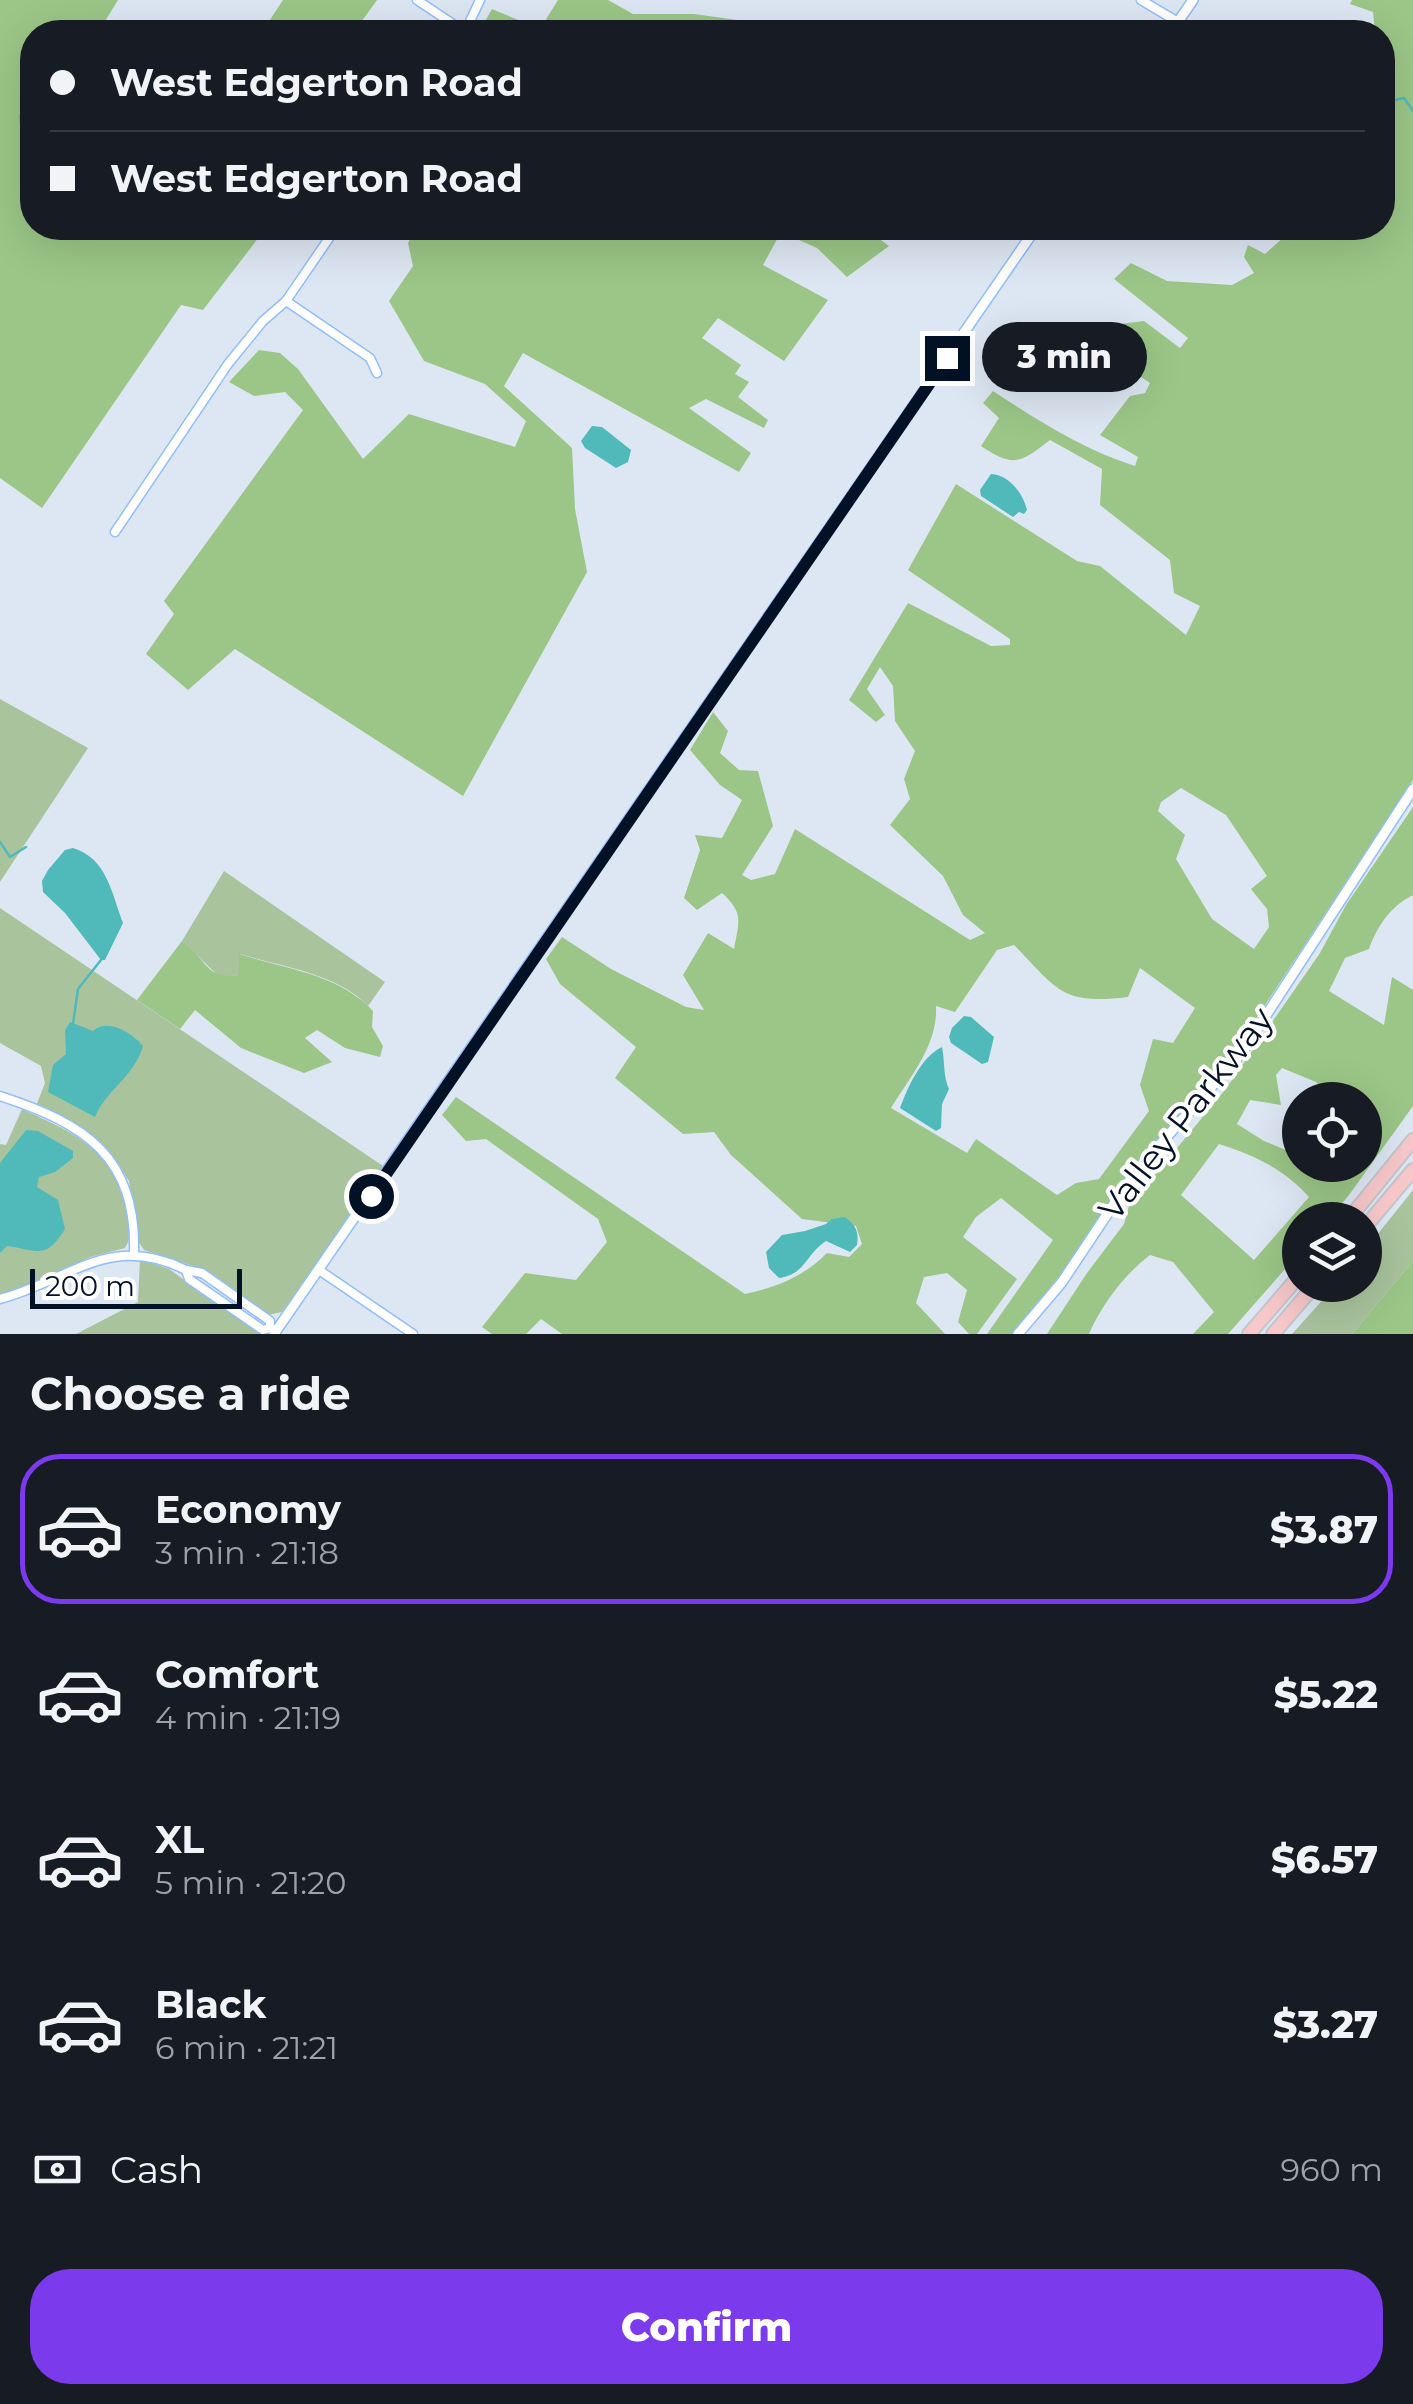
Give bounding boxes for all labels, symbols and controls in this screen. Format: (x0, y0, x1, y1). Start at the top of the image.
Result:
text: West Edgerton Road (110, 59, 523, 106)
text: West Edgerton Road (110, 155, 523, 202)
callout: 3 min (982, 323, 1147, 393)
route end (925, 336, 970, 381)
text: 3 min (1017, 337, 1112, 376)
street label: Valley Parkway (1089, 998, 1282, 1229)
map controls (1282, 1082, 1382, 1302)
button: locate (1282, 1082, 1382, 1182)
route start (349, 1174, 394, 1219)
button: layers (1282, 1202, 1382, 1302)
scale bar (30, 1264, 242, 1308)
text: 200 m (45, 1269, 135, 1303)
text: Choose a ride (30, 1366, 351, 1421)
icon: car (35, 1484, 125, 1574)
text: Economy (155, 1486, 341, 1533)
text: $3.87 (1270, 1506, 1378, 1553)
text: 3 min · 21:18 (155, 1533, 339, 1572)
icon: car (35, 1649, 125, 1739)
text: Comfort (155, 1651, 319, 1698)
text: $5.22 (1274, 1671, 1378, 1718)
text: 4 min · 21:19 (155, 1698, 341, 1737)
icon: car (35, 1814, 125, 1904)
text: XL (155, 1816, 204, 1863)
text: $6.57 (1271, 1836, 1378, 1883)
text: 5 min · 21:20 (155, 1863, 346, 1902)
icon: car (35, 1979, 125, 2069)
text: Black (155, 1981, 266, 2028)
text: $3.27 (1273, 2001, 1378, 2048)
text: 6 min · 21:21 (155, 2028, 338, 2067)
icon: cash (30, 2142, 85, 2197)
text: Cash (110, 2146, 203, 2193)
text: 960 m (1281, 2150, 1383, 2189)
button: Confirm (30, 2269, 1383, 2384)

